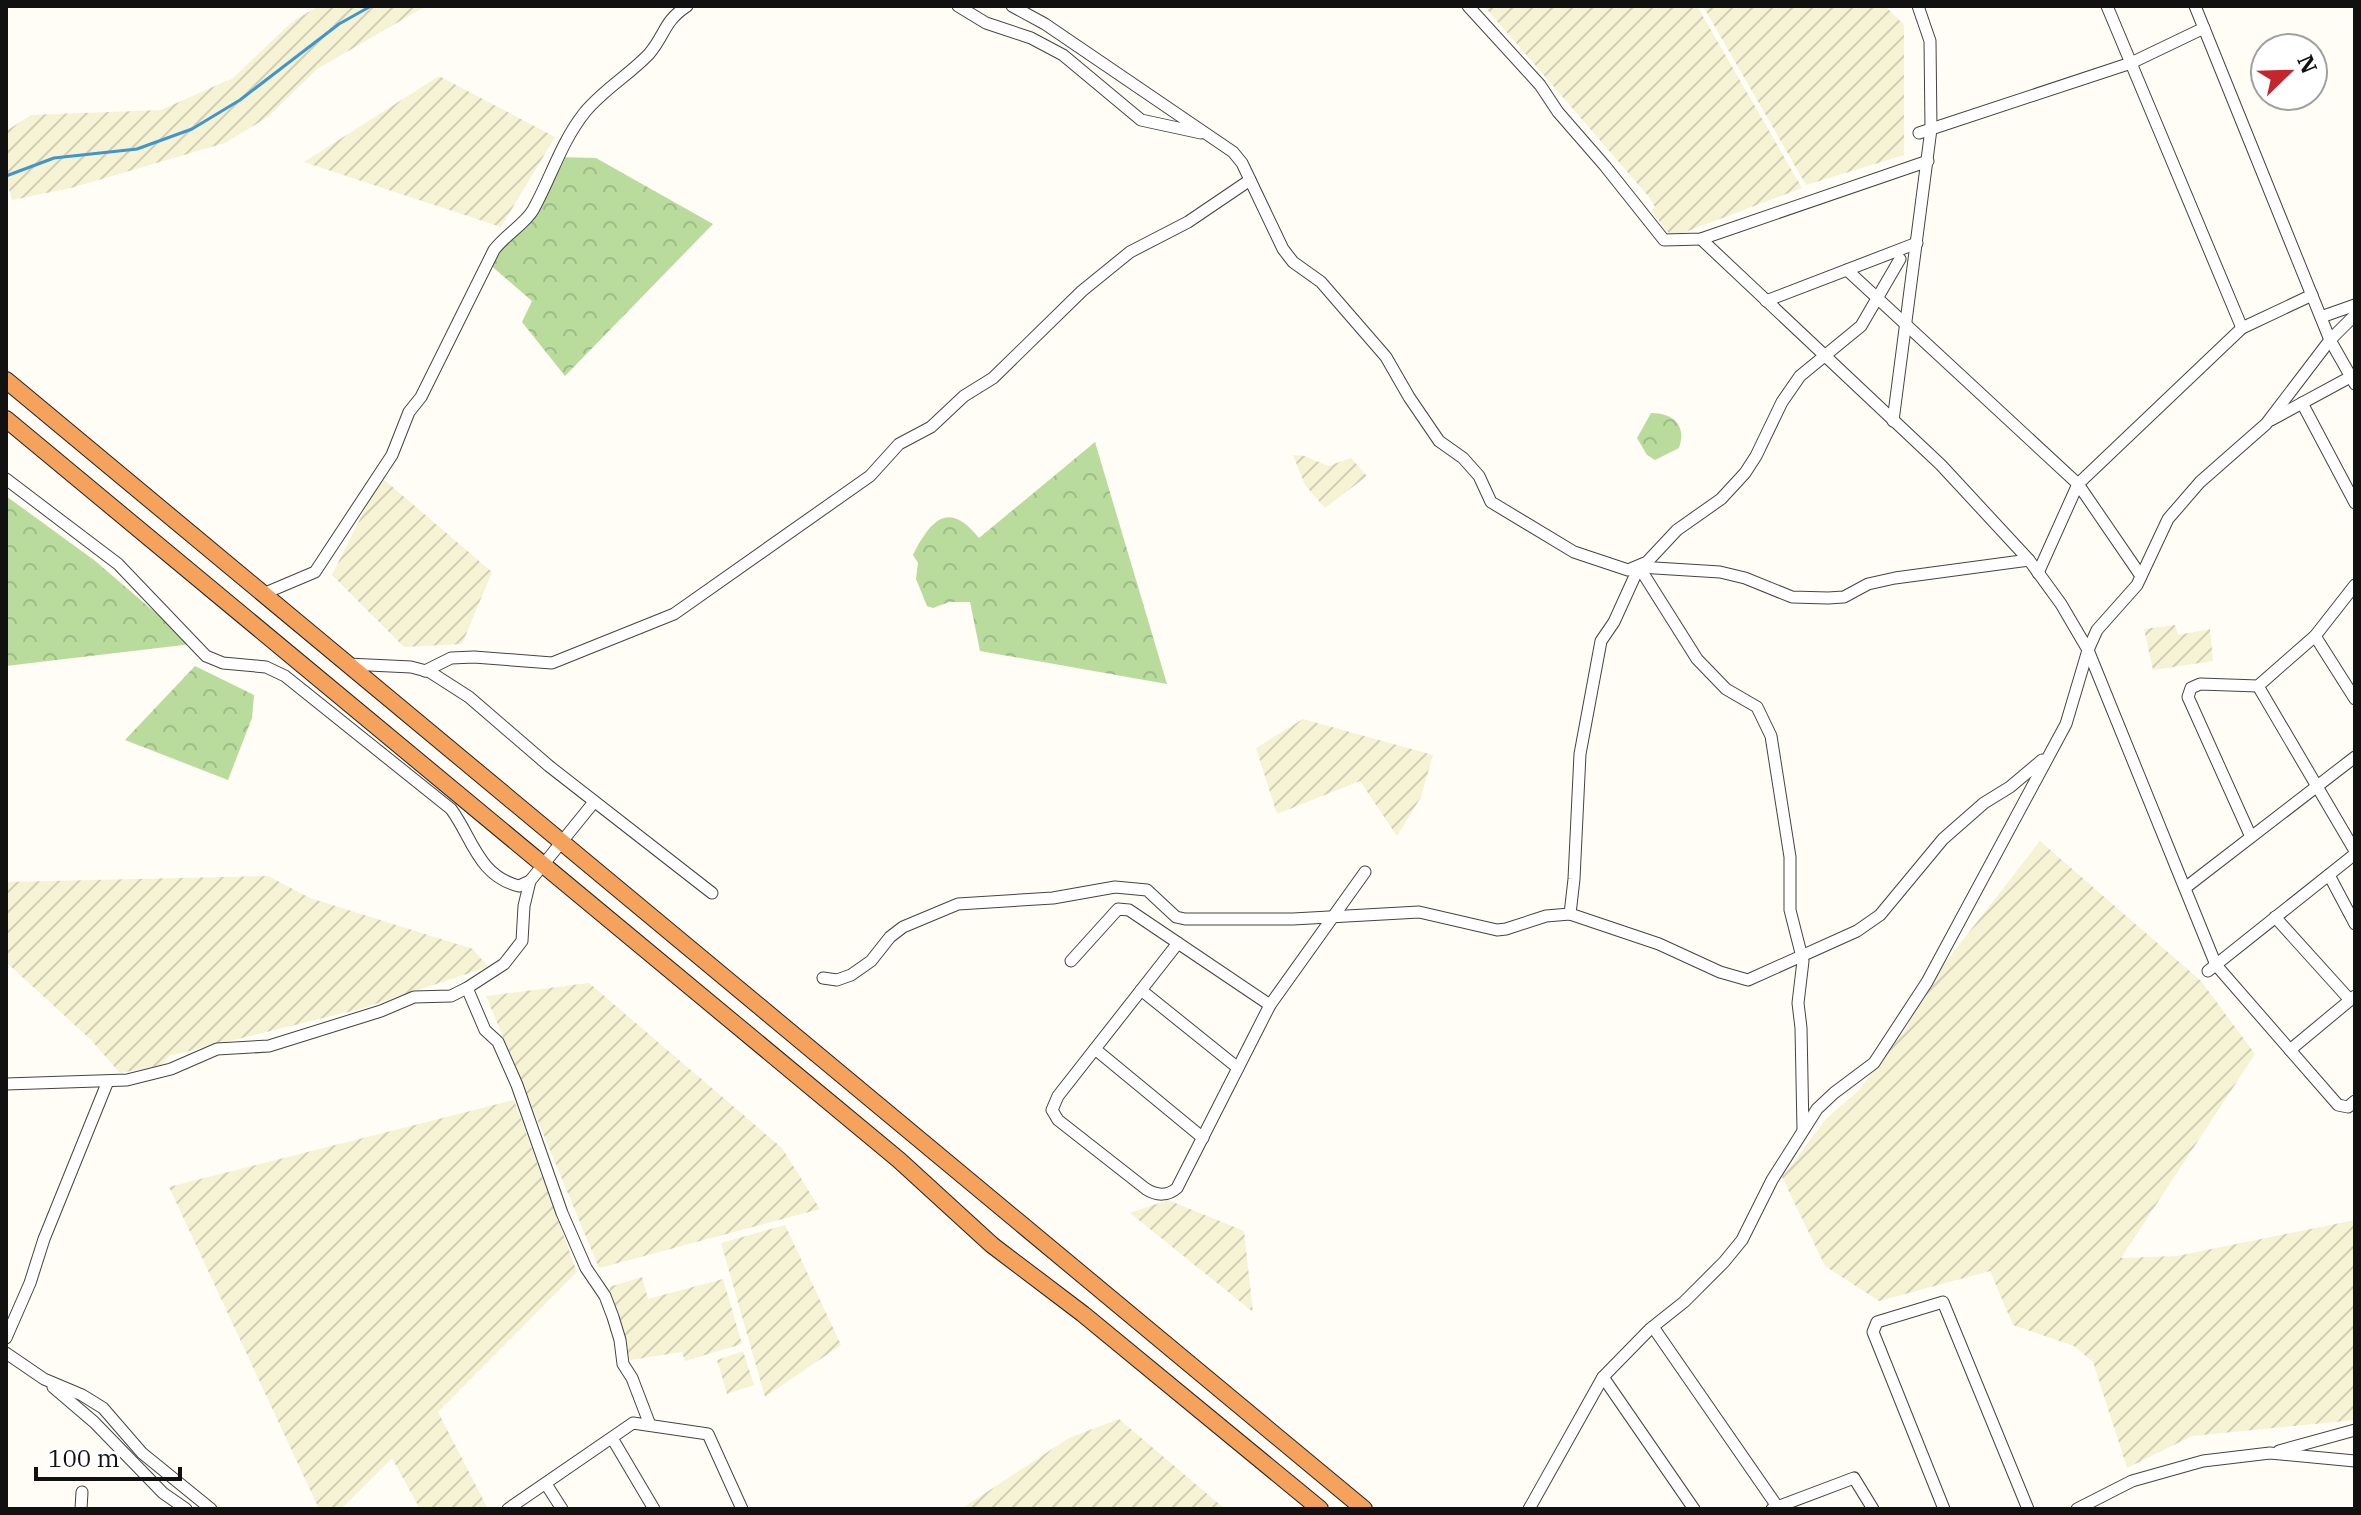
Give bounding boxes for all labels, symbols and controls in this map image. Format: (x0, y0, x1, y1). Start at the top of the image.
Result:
north arrow (2249, 32, 2329, 112)
text: N (2291, 50, 2325, 78)
scale bar (36, 1431, 180, 1481)
text: 100 m (48, 1442, 120, 1474)

